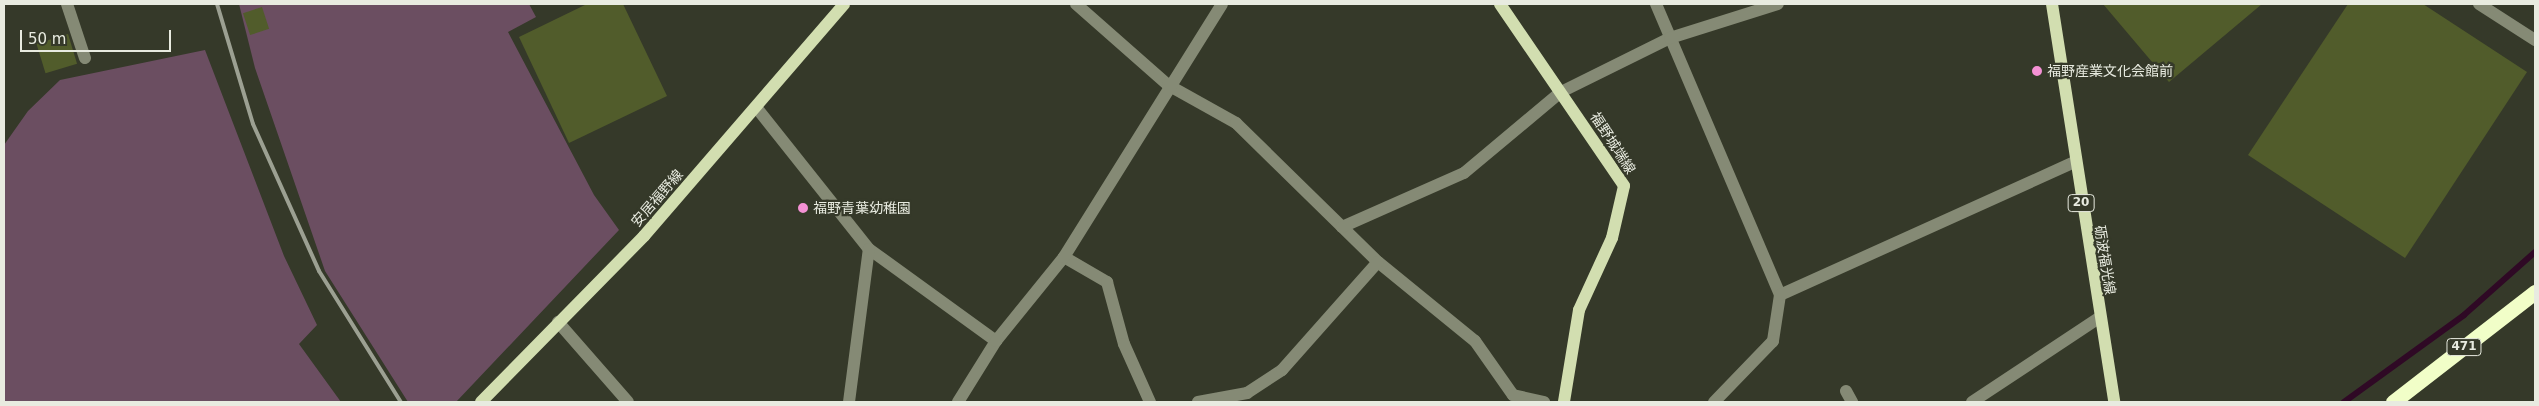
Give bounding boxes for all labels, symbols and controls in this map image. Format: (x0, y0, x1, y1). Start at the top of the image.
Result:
scale bar (22, 20, 174, 52)
text: 50 m (28, 30, 66, 48)
place label: 福野産業文化会館前 (2047, 63, 2173, 79)
marker: 福野産業文化会館前 (2031, 65, 2043, 77)
street label: 福野城端線 (1587, 109, 1639, 177)
street label: 安居福野線 (628, 166, 686, 230)
road number: 20 (2067, 194, 2095, 212)
place label: 福野青葉幼稚園 (813, 200, 911, 216)
marker: 福野青葉幼稚園 (797, 202, 809, 214)
street label: 砺波福光線 (2091, 224, 2119, 296)
road number: 471 (2445, 338, 2483, 357)

